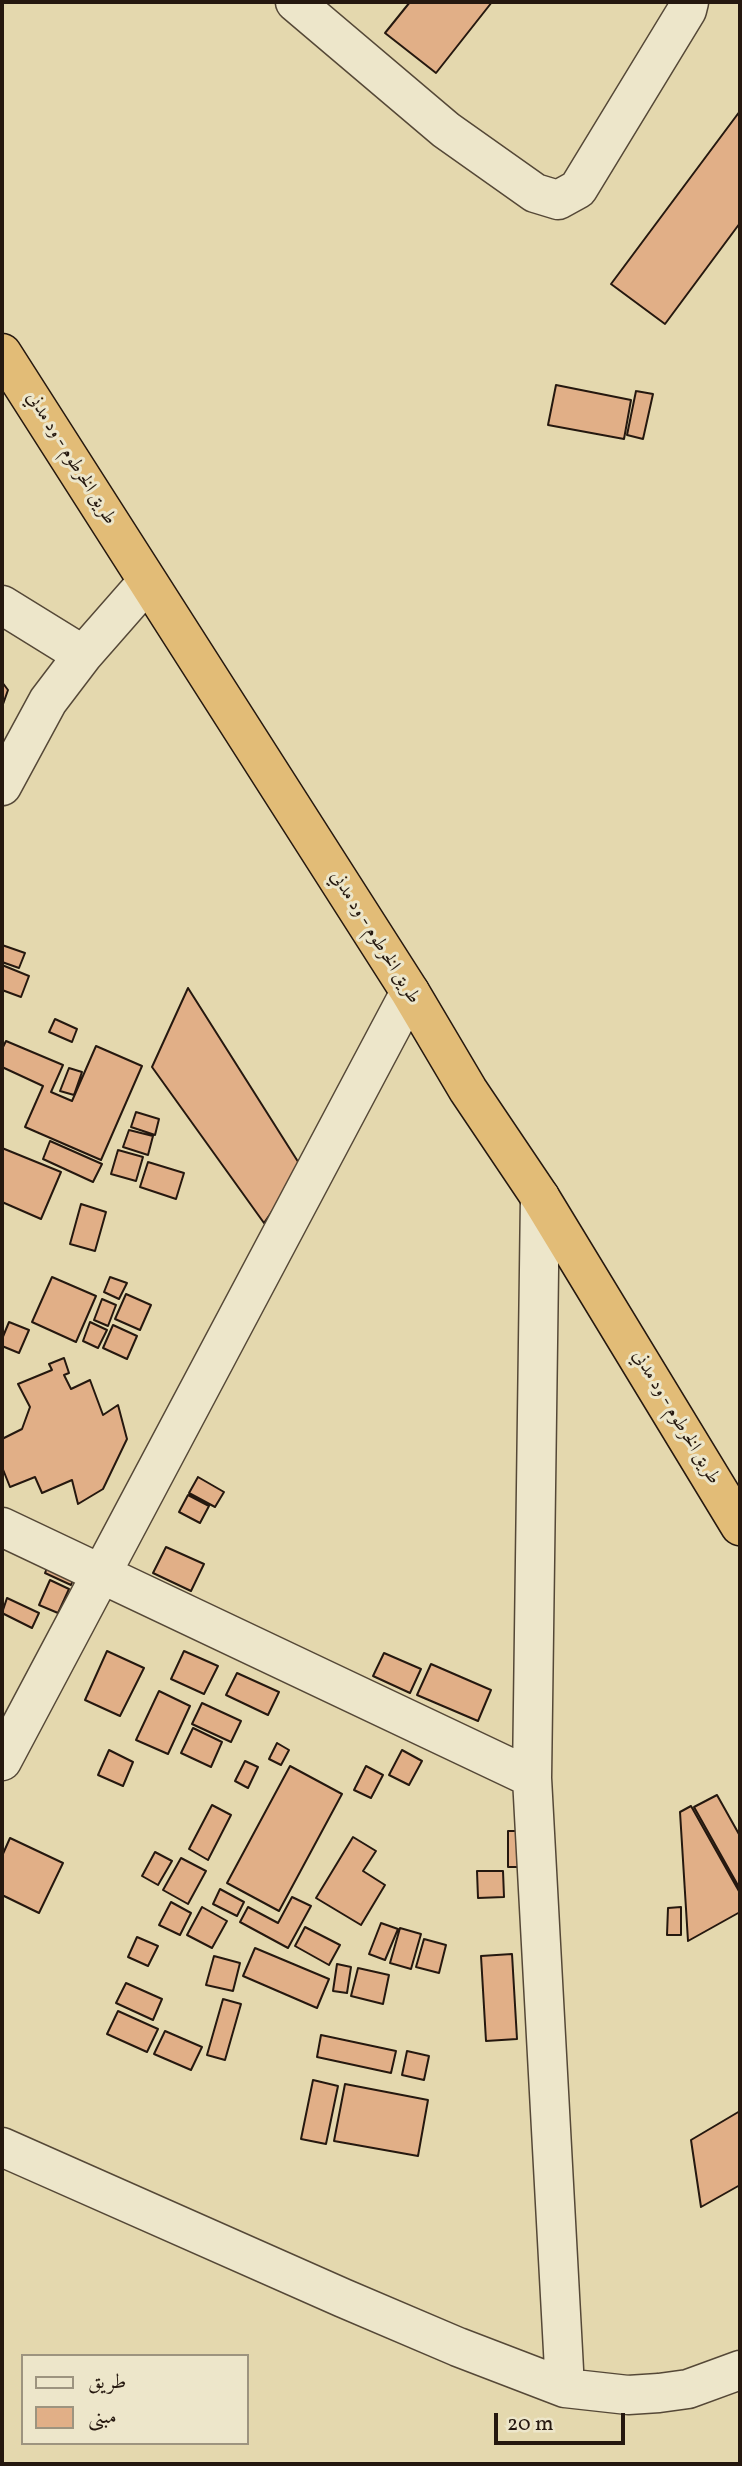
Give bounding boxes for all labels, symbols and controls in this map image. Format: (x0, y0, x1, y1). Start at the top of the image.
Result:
street label: طريق الخرطوم - ود مدني (20, 388, 120, 530)
street label: طريق الخرطوم - ود مدني (324, 867, 424, 1009)
street label: طريق الخرطوم - ود مدني (626, 1347, 724, 1489)
legend (21, 2354, 248, 2445)
text: طريق (88, 2368, 126, 2397)
scale bar (497, 2400, 628, 2444)
text: مبنى (88, 2403, 117, 2432)
text: 20 m (507, 2410, 553, 2439)

